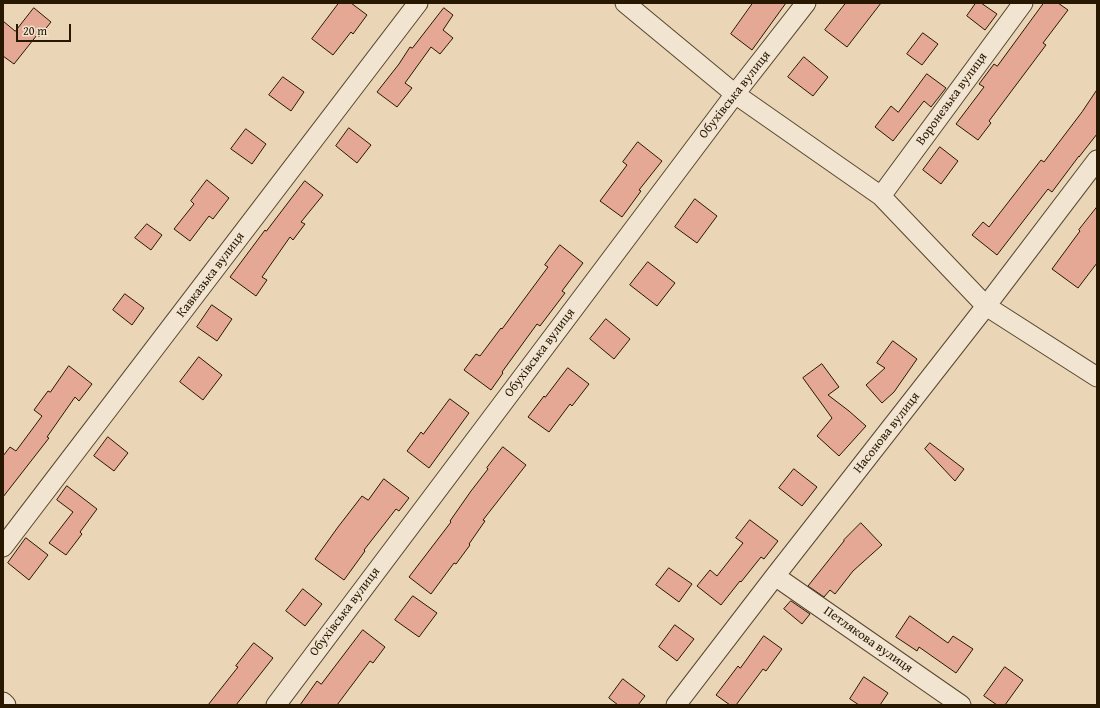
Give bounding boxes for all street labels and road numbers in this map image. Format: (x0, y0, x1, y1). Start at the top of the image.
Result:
street label: Обухівська вулиця (696, 48, 774, 142)
street label: Воронезька вулиця (913, 50, 991, 148)
street label: Кавказька вулиця (174, 229, 248, 321)
street label: Обухівська вулиця (501, 305, 579, 401)
street label: Насонова вулиця (850, 389, 924, 477)
street label: Обухівська вулиця (306, 564, 384, 660)
street label: Петлякова вулиця (820, 603, 916, 677)

